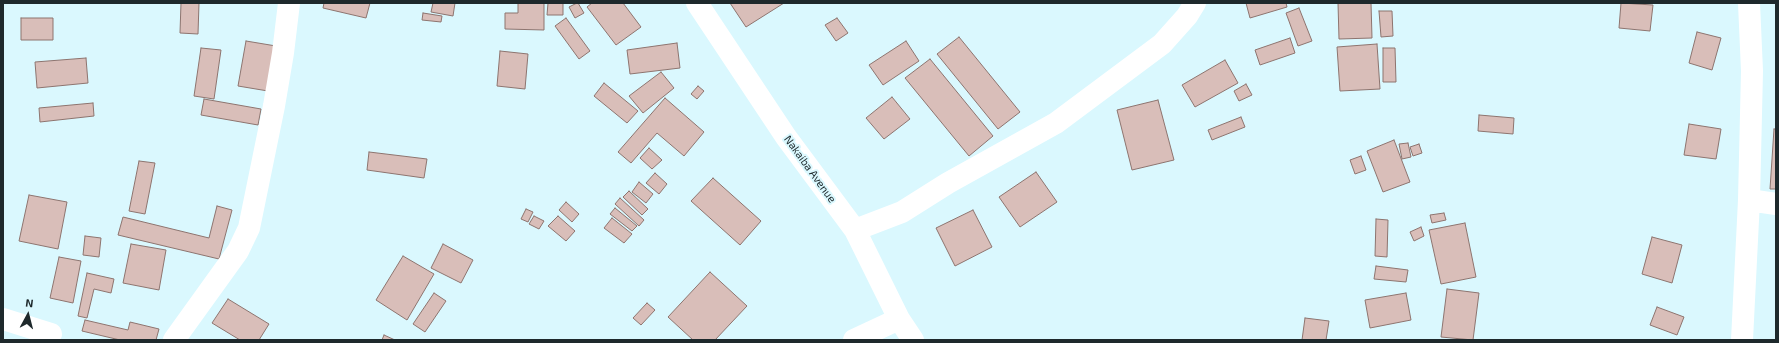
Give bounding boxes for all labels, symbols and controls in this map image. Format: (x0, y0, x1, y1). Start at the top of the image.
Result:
street label: Nakaiba Avenue (781, 133, 839, 205)
north arrow (8, 295, 48, 335)
text: N (25, 296, 34, 310)

